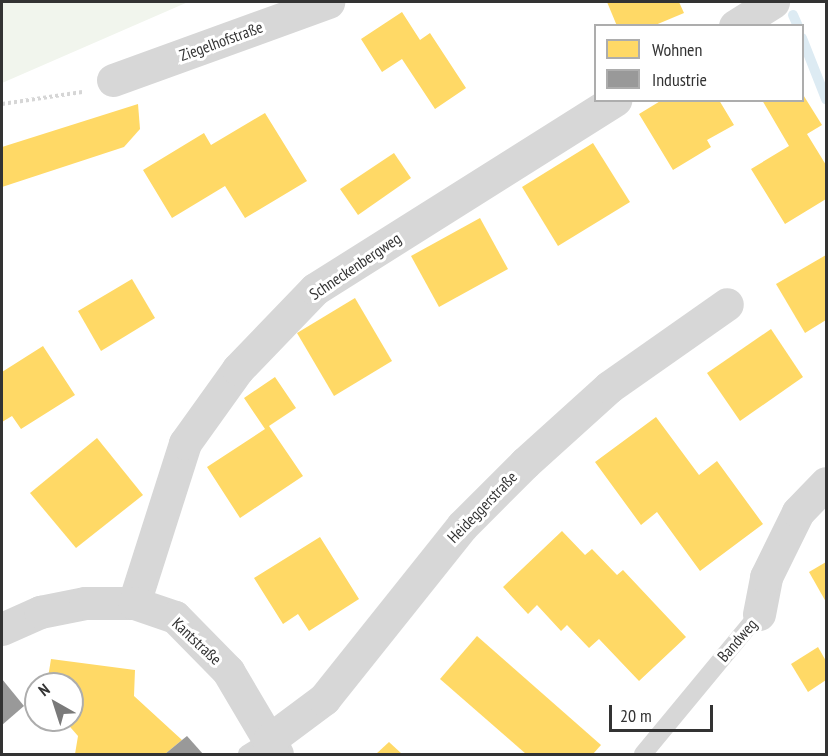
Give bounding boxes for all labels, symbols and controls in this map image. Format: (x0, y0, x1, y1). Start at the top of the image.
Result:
street label: Ziegelhofstraße (177, 17, 265, 65)
legend (594, 24, 804, 102)
text: Wohnen (652, 38, 702, 61)
text: Industrie (652, 68, 707, 91)
street label: Schneckenbergweg (306, 228, 404, 304)
street label: Heideggerstraße (443, 467, 521, 547)
street label: Kantstraße (168, 613, 226, 669)
street label: Bandweg (713, 615, 761, 665)
north arrow (24, 672, 84, 732)
text: N (34, 679, 54, 700)
scale bar (612, 693, 716, 731)
text: 20 m (620, 704, 652, 727)

